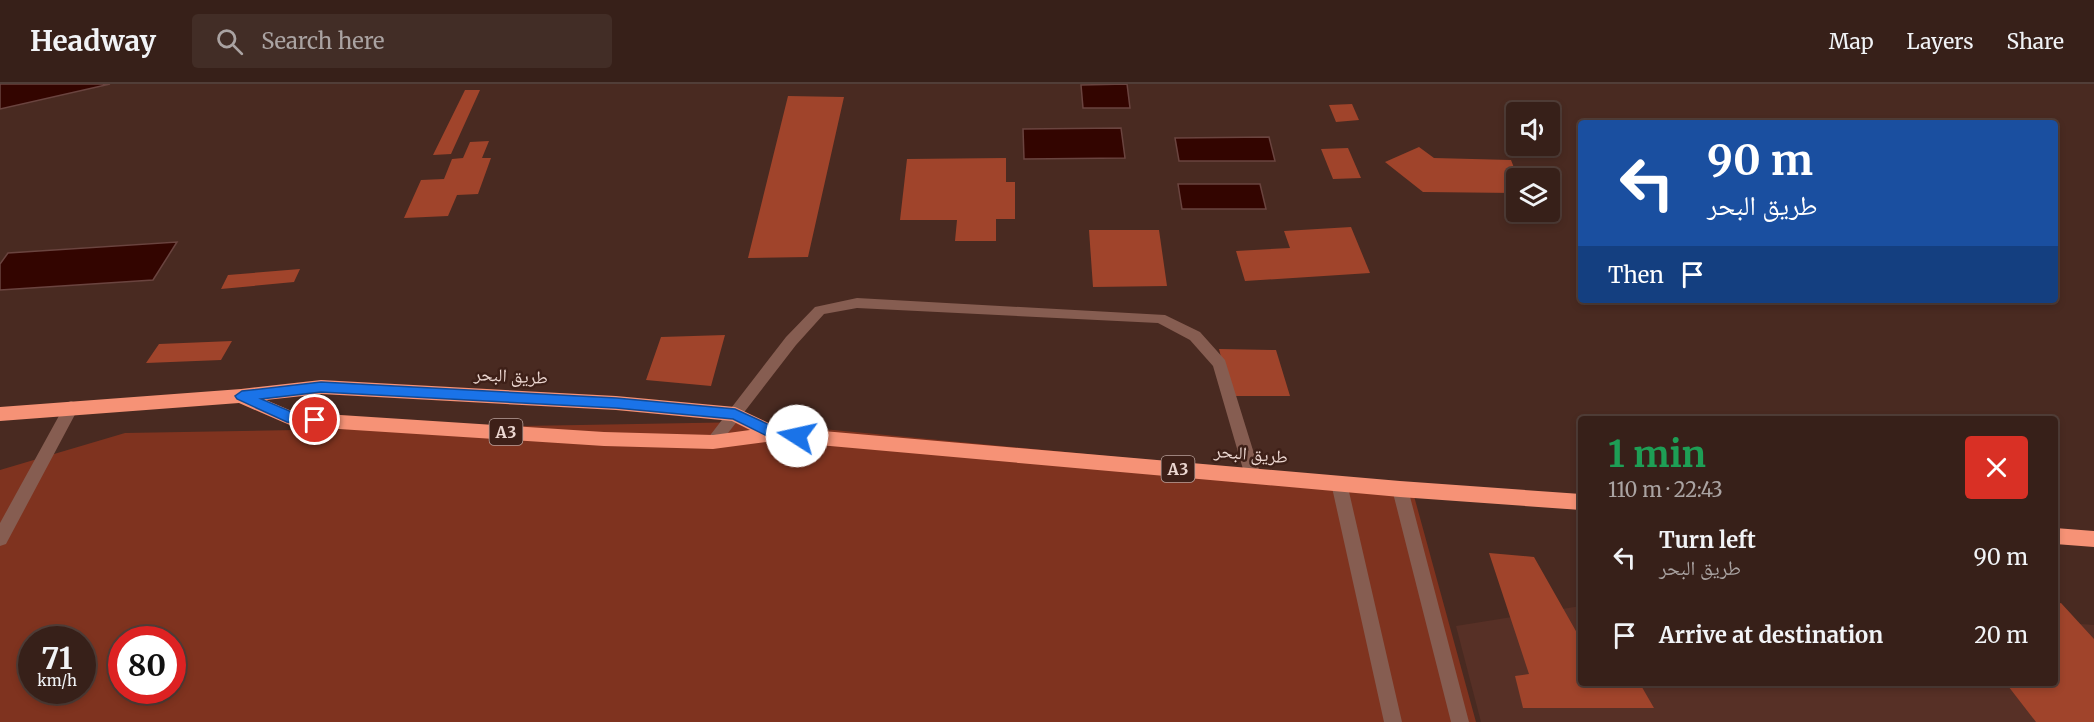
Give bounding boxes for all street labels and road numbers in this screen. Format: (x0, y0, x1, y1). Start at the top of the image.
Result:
street label: طريق البحر (473, 362, 548, 389)
road number: A3 (490, 419, 522, 445)
street label: طريق البحر (1212, 439, 1289, 468)
road number: A3 (1162, 456, 1194, 482)

